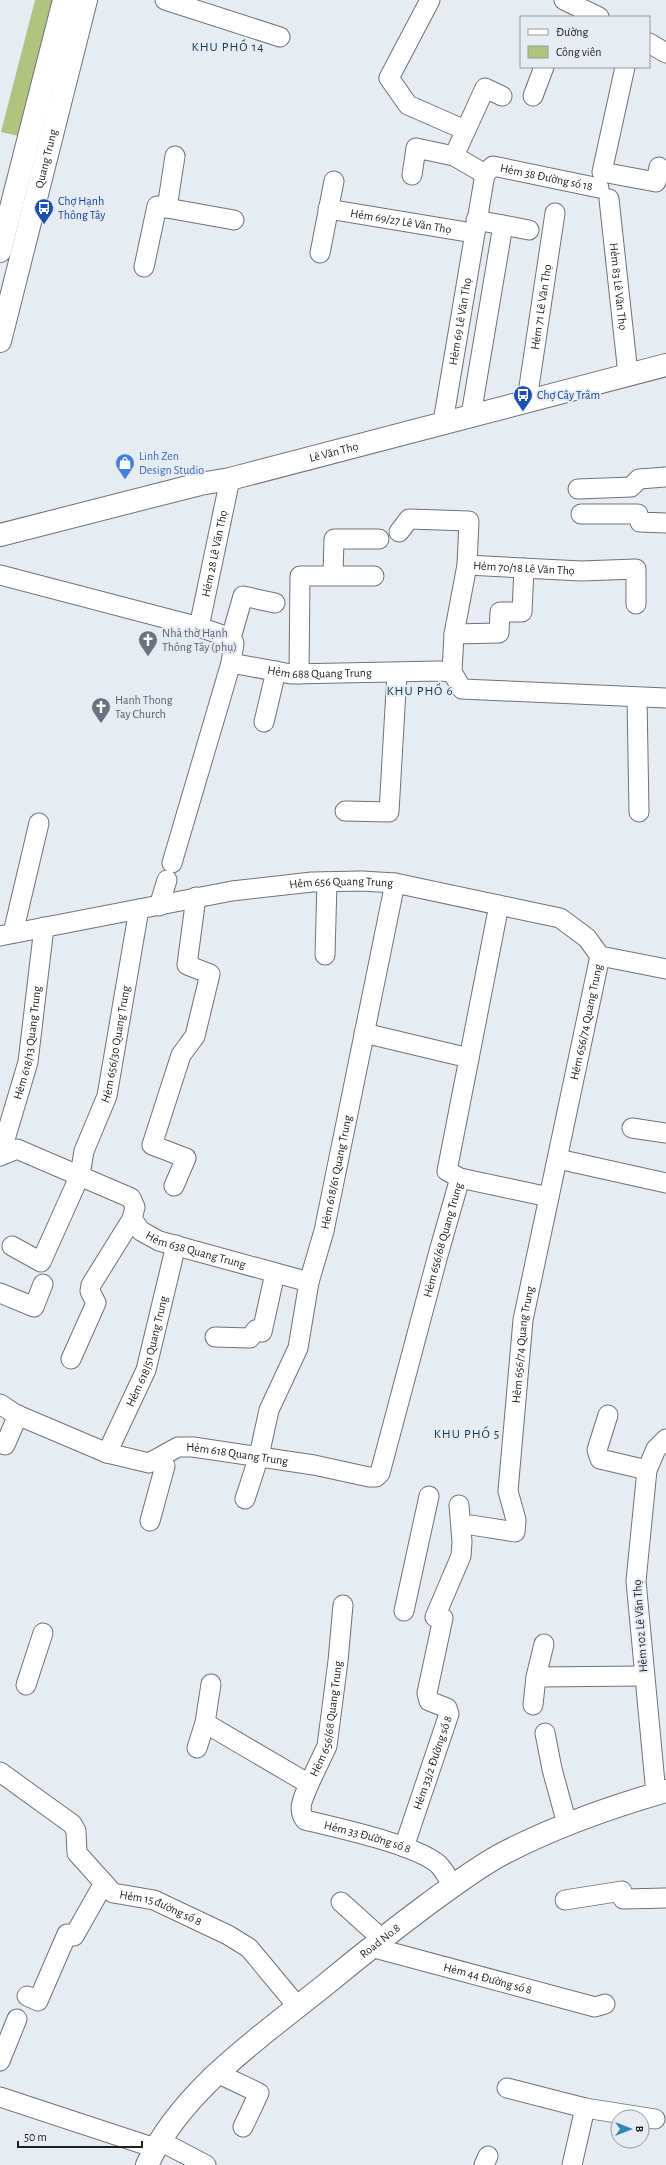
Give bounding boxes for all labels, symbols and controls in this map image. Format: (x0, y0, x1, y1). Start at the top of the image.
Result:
legend (520, 16, 650, 68)
text: Đường (556, 26, 589, 38)
district label: KHU PHỐ 14 (192, 38, 264, 54)
text: Công viên (556, 46, 602, 58)
street label: Quang Trung (33, 128, 59, 190)
street label: Hẻm 38 Đường số 18 (499, 162, 594, 193)
place label: Chợ Hạnh Thông Tây (58, 195, 105, 222)
bus stop icon: Chợ Hạnh Thông Tây (33, 197, 55, 225)
street label: Hẻm 69/27 Lê Văn Thọ (350, 207, 453, 235)
street label: Hẻm 83 Lê Văn Thọ (608, 242, 629, 331)
street label: Hẻm 71 Lê Văn Thọ (529, 263, 553, 351)
street label: Hẻm 69 Lê Văn Thọ (447, 277, 473, 366)
bus stop icon: Chợ Cây Trâm (512, 384, 534, 412)
place label: Chợ Cây Trâm (537, 389, 600, 402)
street label: Lê Văn Thọ (308, 440, 360, 464)
place label: Linh Zen Design Studio (139, 450, 204, 476)
shop icon: Linh Zen Design Studio (114, 452, 136, 480)
street label: Hẻm 28 Lê Văn Thọ (199, 509, 229, 598)
street label: Hẻm 70/18 Lê Văn Thọ (473, 559, 575, 577)
place label: Nhà thờ Hạnh Thông Tây (phụ) (162, 627, 237, 654)
church icon: Nhà thờ Hạnh Thông Tây (phụ) (137, 629, 159, 657)
street label: Hẻm 688 Quang Trung (266, 664, 372, 681)
district label: KHU PHỐ 6 (386, 682, 454, 698)
place label: Hanh Thong Tay Church (115, 694, 173, 721)
church icon: Hanh Thong Tay Church (90, 696, 112, 724)
street label: Hẻm 656 Quang Trung (289, 875, 393, 891)
street label: Hẻm 656/74 Quang Trung (568, 963, 604, 1081)
street label: Hẻm 618/13 Quang Trung (11, 985, 43, 1101)
street label: Hẻm 656/30 Quang Trung (99, 985, 132, 1104)
street label: Hẻm 618/61 Quang Trung (319, 1114, 354, 1230)
street label: Hẻm 656/68 Quang Trung (421, 1181, 464, 1298)
street label: Hẻm 638 Quang Trung (144, 1229, 247, 1270)
street label: Hẻm 656/74 Quang Trung (510, 1285, 536, 1404)
street label: Hẻm 618/51 Quang Trung (124, 1294, 170, 1408)
district label: KHU PHỐ 5 (434, 1425, 500, 1441)
street label: Hẻm 618 Quang Trung (186, 1441, 289, 1467)
street label: Hẻm 102 Lê Văn Thọ (631, 1579, 649, 1673)
street label: Hẻm 656/68 Quang Trung (307, 1660, 344, 1778)
street label: Hẻm 33/2 Đường số 8 (411, 1714, 454, 1811)
street label: Hẻm 33 Đường số 8 (323, 1819, 413, 1855)
street label: Hẻm 15 đường số 8 (119, 1888, 204, 1928)
street label: Road No.8 (357, 1921, 403, 1960)
street label: Hẻm 44 Đường số 8 (442, 1961, 534, 1996)
north arrow (610, 2109, 650, 2149)
scale bar (18, 2123, 142, 2149)
text: B (634, 2126, 645, 2133)
text: 50 m (24, 2131, 47, 2143)

